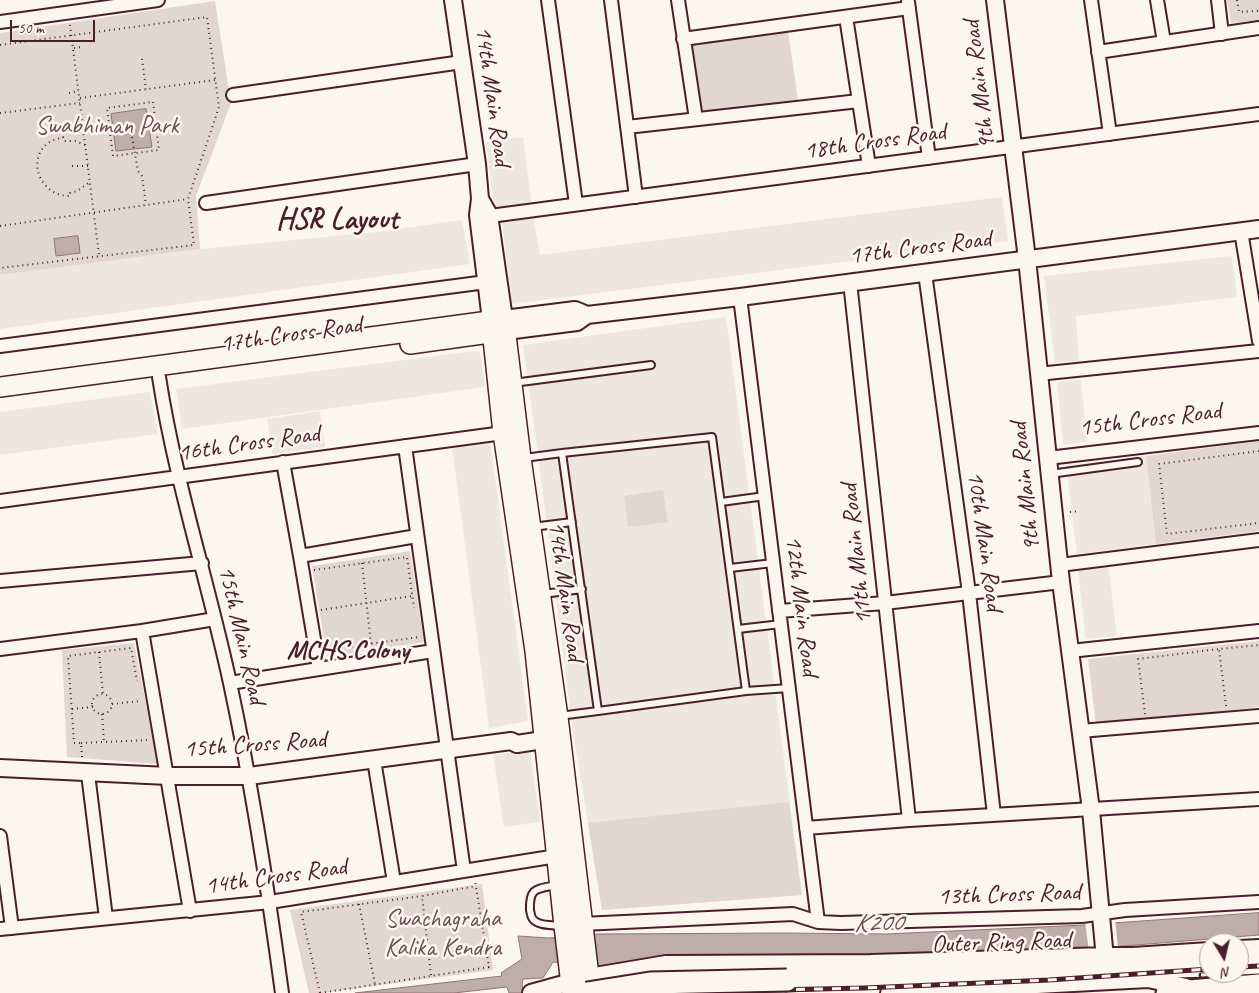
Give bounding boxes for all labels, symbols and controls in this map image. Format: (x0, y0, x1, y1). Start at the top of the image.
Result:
scale bar (12, 10, 98, 42)
text: 50 m (18, 19, 44, 38)
street label: 9th Main Road (957, 19, 1003, 151)
street label: 14th Main Road (467, 24, 517, 168)
park label: Swabhiman Park (35, 111, 179, 141)
street label: 18th Cross Road (802, 117, 948, 167)
district label: HSR Layout (276, 202, 398, 238)
street label: 17th Cross Road (847, 224, 993, 272)
street label: 17th Cross Road (218, 310, 364, 360)
street label: 15th Cross Road (1077, 396, 1223, 444)
street label: 16th Cross Road (176, 419, 322, 469)
street label: 9th Main Road (1004, 421, 1048, 553)
street label: 10th Main Road (959, 469, 1009, 613)
street label: 11th Main Road (835, 482, 879, 626)
street label: 14th Main Road (540, 519, 590, 663)
street label: 12th Main Road (778, 534, 824, 678)
street label: 15th Main Road (211, 563, 271, 707)
district label: MCHS Colony (287, 635, 409, 667)
street label: 15th Cross Road (183, 725, 327, 765)
street label: 14th Cross Road (203, 852, 349, 902)
street label: 13th Cross Road (937, 878, 1081, 912)
park label: Swachagraha Kalika Kendra (385, 904, 501, 963)
water label: K200 (854, 908, 902, 940)
street label: Outer Ring Road (931, 926, 1071, 960)
north arrow (1199, 933, 1249, 983)
text: N (1221, 963, 1232, 981)

